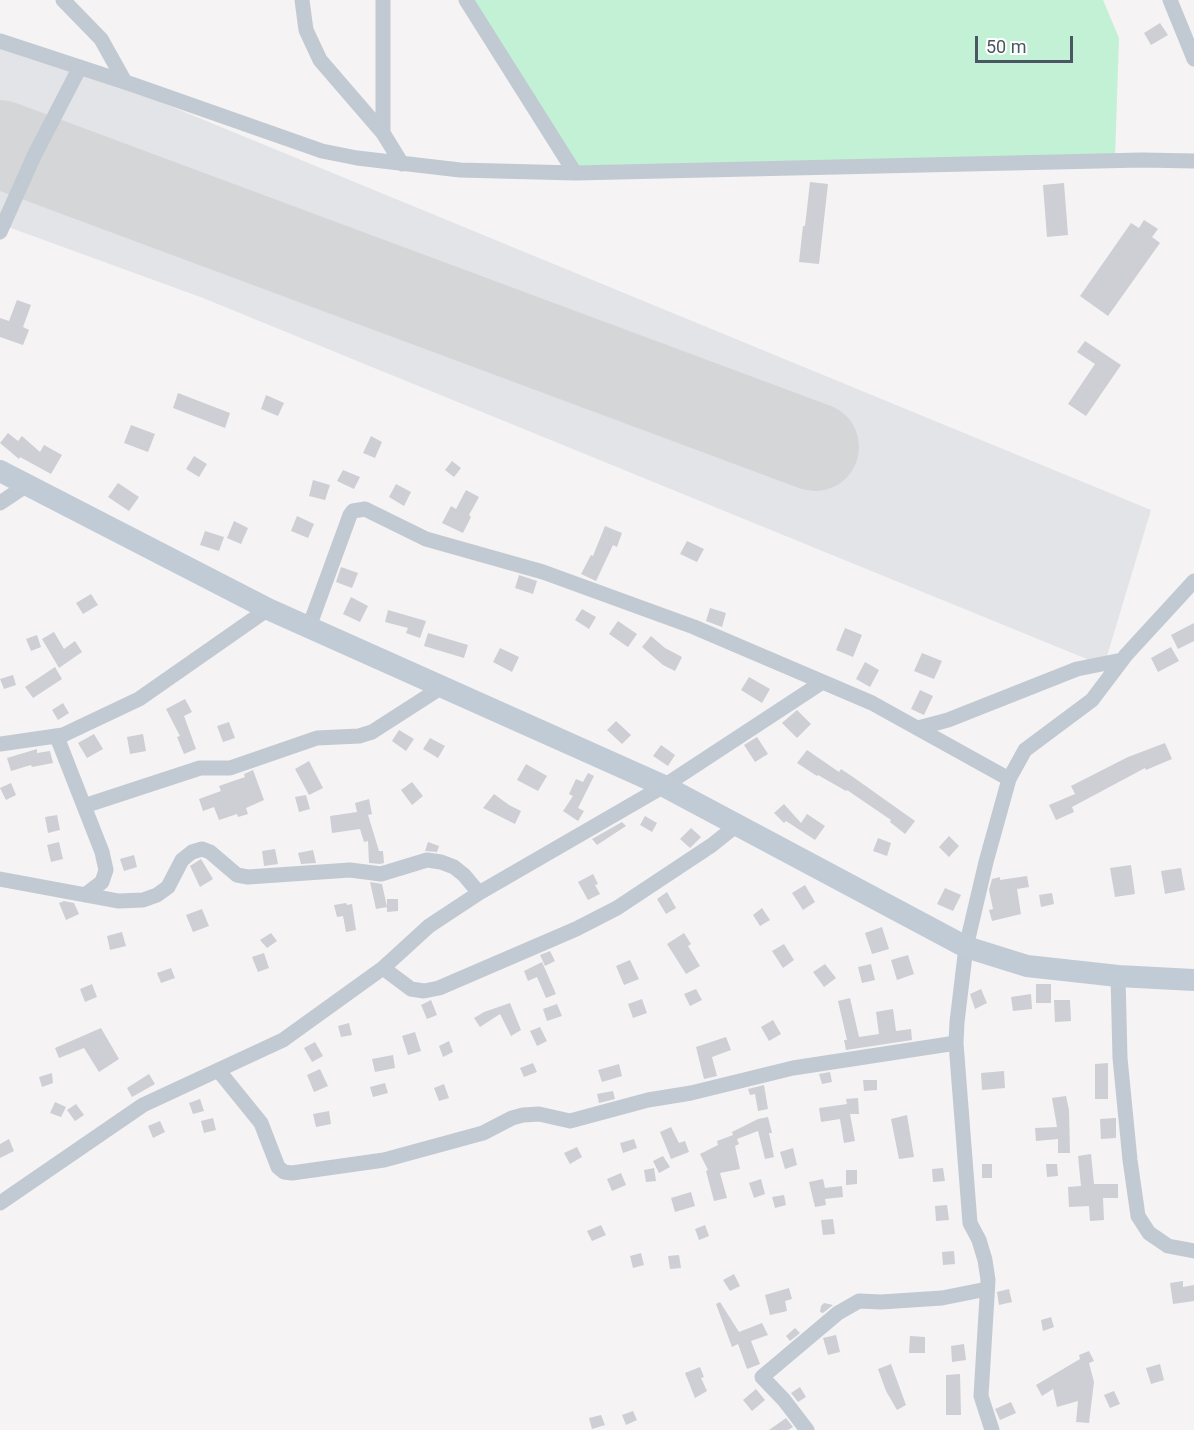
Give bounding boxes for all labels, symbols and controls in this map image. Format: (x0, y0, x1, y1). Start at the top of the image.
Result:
scale bar (978, 24, 1076, 62)
text: 50 m (986, 36, 1026, 57)

